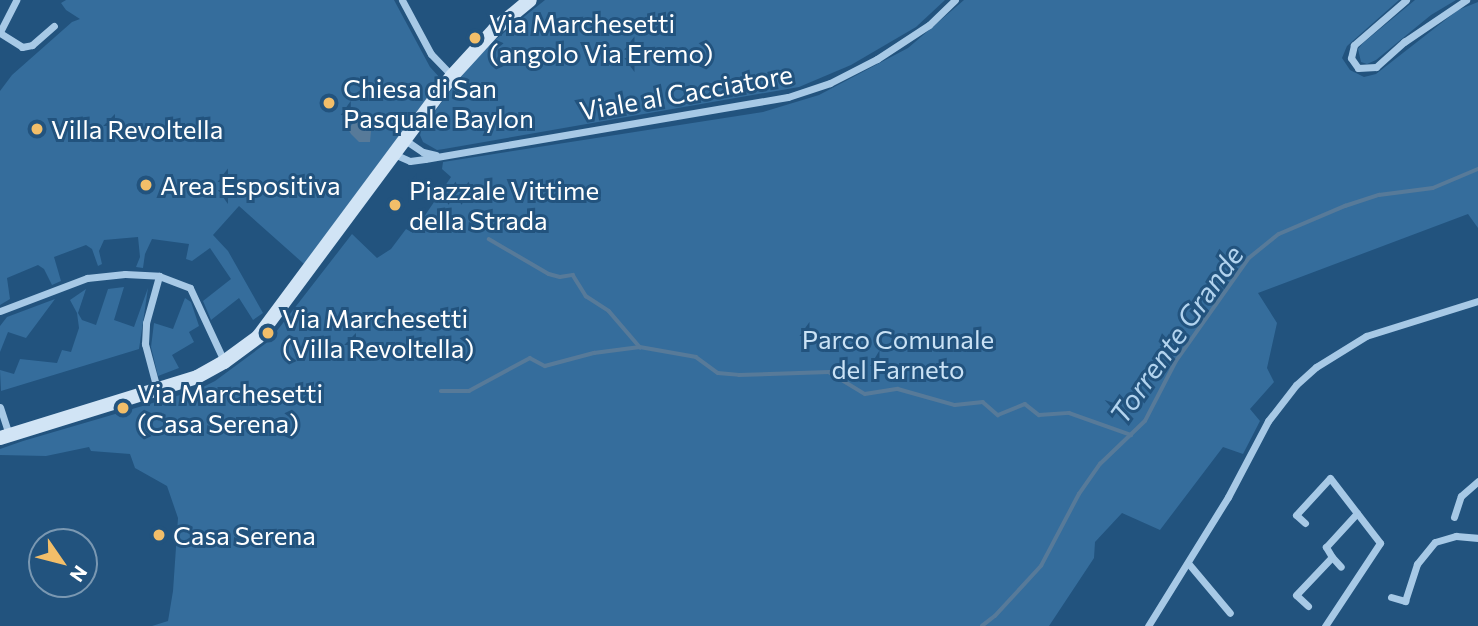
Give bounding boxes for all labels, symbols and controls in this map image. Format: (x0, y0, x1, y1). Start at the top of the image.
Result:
place label: Via Marchesetti (angolo Via Eremo) (489, 7, 713, 68)
marker: Via Marchesetti (angolo Via Eremo) (467, 30, 483, 46)
street label: Viale al Cacciatore (577, 58, 795, 126)
place label: Chiesa di San Pasquale Baylon (343, 72, 534, 134)
marker: Chiesa di San Pasquale Baylon (321, 95, 337, 111)
place label: Villa Revoltella (51, 113, 223, 145)
marker: Villa Revoltella (29, 121, 45, 137)
place label: Area Espositiva (160, 169, 341, 201)
place label: Piazzale Vittime della Strada (409, 174, 599, 235)
marker: Area Espositiva (138, 177, 154, 193)
marker: Piazzale Vittime della Strada (387, 197, 403, 213)
water label: Torrente Grande (1102, 238, 1250, 430)
place label: Via Marchesetti (Villa Revoltella) (282, 302, 474, 364)
park label: Parco Comunale del Farneto (802, 323, 994, 384)
marker: Via Marchesetti (Villa Revoltella) (260, 325, 276, 341)
place label: Via Marchesetti (Casa Serena) (137, 377, 323, 438)
marker: Via Marchesetti (Casa Serena) (115, 400, 131, 416)
place label: Casa Serena (173, 519, 316, 551)
marker: Casa Serena (151, 527, 167, 543)
north arrow (28, 528, 98, 598)
text: N (65, 562, 92, 587)

